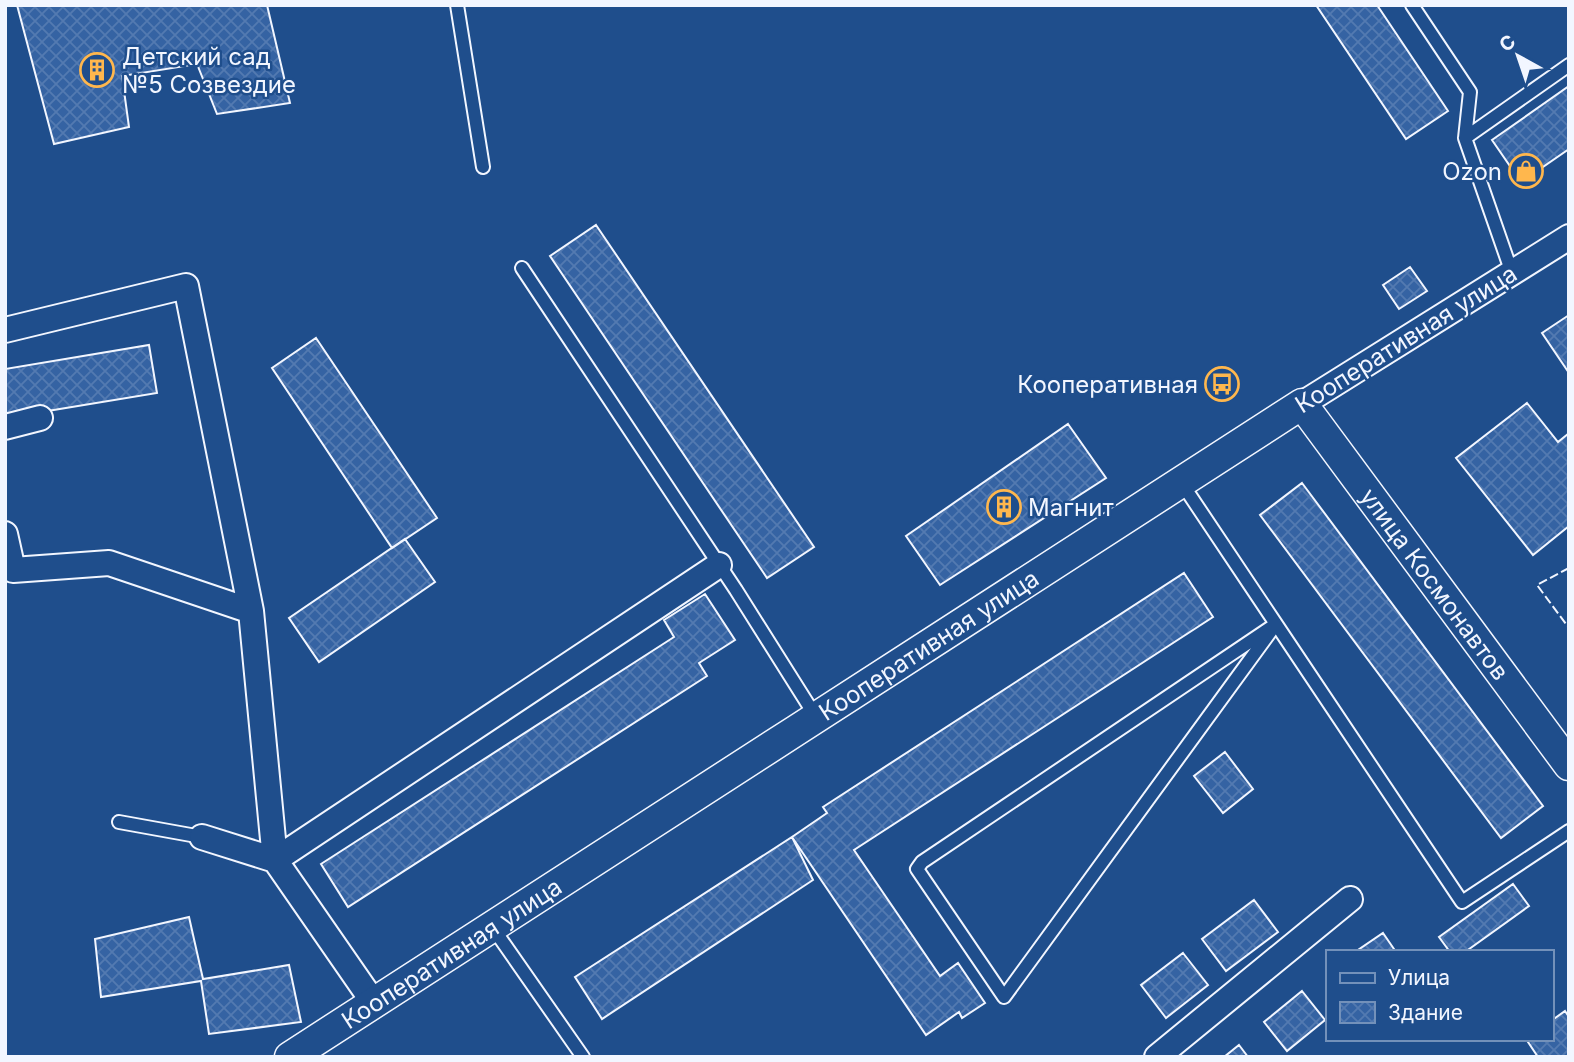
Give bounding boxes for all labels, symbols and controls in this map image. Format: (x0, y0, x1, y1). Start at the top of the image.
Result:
north arrow (1483, 21, 1553, 91)
text: С (1495, 30, 1520, 57)
place label: Детский сад №5 Созвездие (122, 42, 296, 99)
building icon: Детский сад №5 Созвездие (78, 51, 116, 89)
shop icon: Ozon (1507, 152, 1545, 190)
place label: Ozon (1442, 157, 1502, 186)
street label: Кооперативная улица (1290, 259, 1522, 419)
bus stop icon: Кооперативная (1203, 365, 1241, 403)
place label: Кооперативная (1017, 370, 1198, 399)
street label: улица Космонавтов (1355, 482, 1515, 685)
building icon: Магнит (985, 488, 1023, 526)
place label: Магнит (1028, 493, 1114, 522)
street label: Кооперативная улица (813, 563, 1044, 726)
street label: Кооперативная улица (336, 872, 567, 1035)
legend (1326, 950, 1553, 1041)
text: Улица (1388, 965, 1450, 990)
text: Здание (1388, 1000, 1463, 1025)

